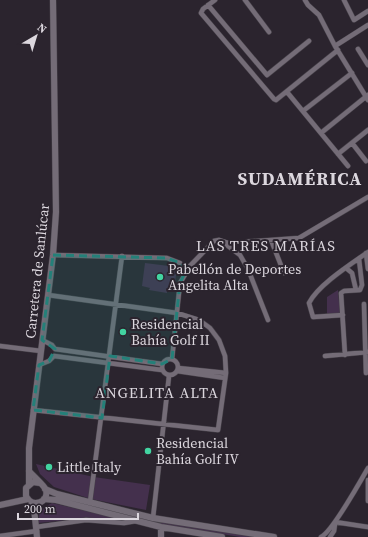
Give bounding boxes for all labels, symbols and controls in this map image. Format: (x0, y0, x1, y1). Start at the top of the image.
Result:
north arrow (16, 16, 56, 56)
text: N (34, 20, 50, 37)
district label: SUDAMÉRICA (238, 166, 362, 191)
street label: Carretera de Sanlúcar (20, 203, 54, 339)
district label: LAS TRES MARÍAS (196, 235, 336, 256)
place label: Pabellón de Deportes Angelita Alta (168, 259, 301, 295)
marker: Pabellón de Deportes Angelita Alta (155, 272, 165, 282)
place label: Residencial Bahía Golf II (131, 314, 210, 350)
marker: Residencial Bahía Golf II (118, 327, 128, 337)
district label: ANGELITA ALTA (95, 382, 219, 403)
place label: Residencial Bahía Golf IV (156, 433, 240, 469)
marker: Residencial Bahía Golf IV (143, 446, 153, 456)
place label: Little Italy (57, 457, 122, 477)
marker: Little Italy (44, 462, 54, 472)
scale bar (18, 495, 138, 521)
text: 200 m (24, 501, 56, 517)

